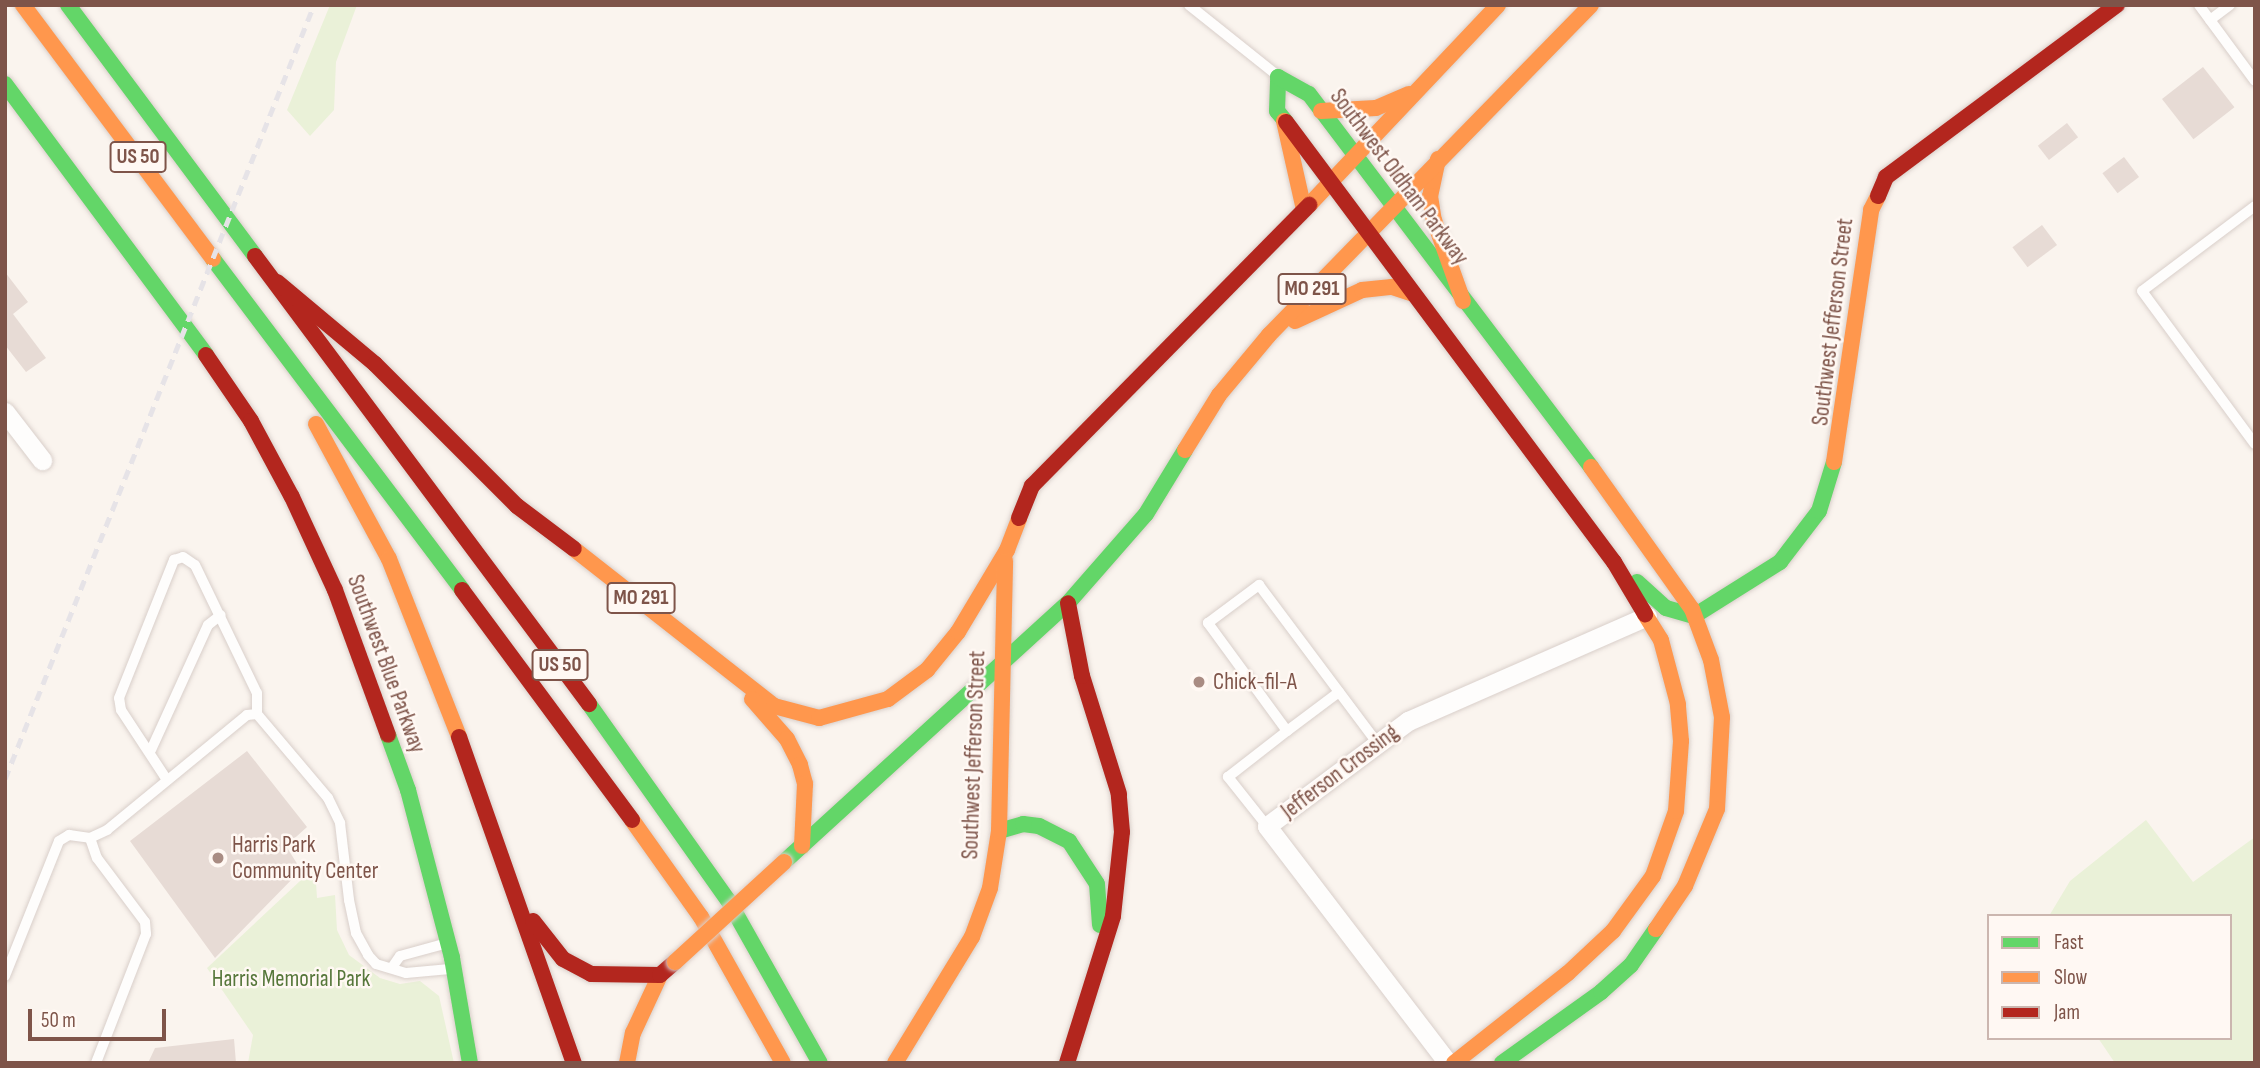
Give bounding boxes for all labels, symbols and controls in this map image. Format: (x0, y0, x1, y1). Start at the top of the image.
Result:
street label: Southwest Oldham Parkway (1324, 84, 1474, 270)
road number: US 50 (108, 140, 168, 174)
street label: Southwest Jefferson Street (1807, 217, 1859, 427)
road number: MO 291 (1277, 272, 1347, 306)
street label: Southwest Blue Parkway (341, 571, 431, 757)
road number: MO 291 (606, 580, 676, 616)
road number: US 50 (530, 648, 590, 682)
street label: Southwest Jefferson Street (957, 650, 991, 860)
place label: Chick-fil-A (1213, 668, 1297, 696)
marker: Chick-fil-A (1191, 674, 1207, 690)
street label: Jefferson Crossing (1276, 719, 1404, 825)
place label: Harris Park Community Center (232, 831, 378, 885)
marker: Harris Park Community Center (210, 850, 226, 866)
legend (1987, 914, 2232, 1040)
text: Fast (2054, 930, 2084, 955)
park label: Harris Memorial Park (212, 965, 370, 993)
text: Slow (2054, 965, 2087, 990)
scale bar (32, 995, 170, 1038)
text: Jam (2054, 1000, 2080, 1025)
text: 50 m (41, 1008, 76, 1033)

